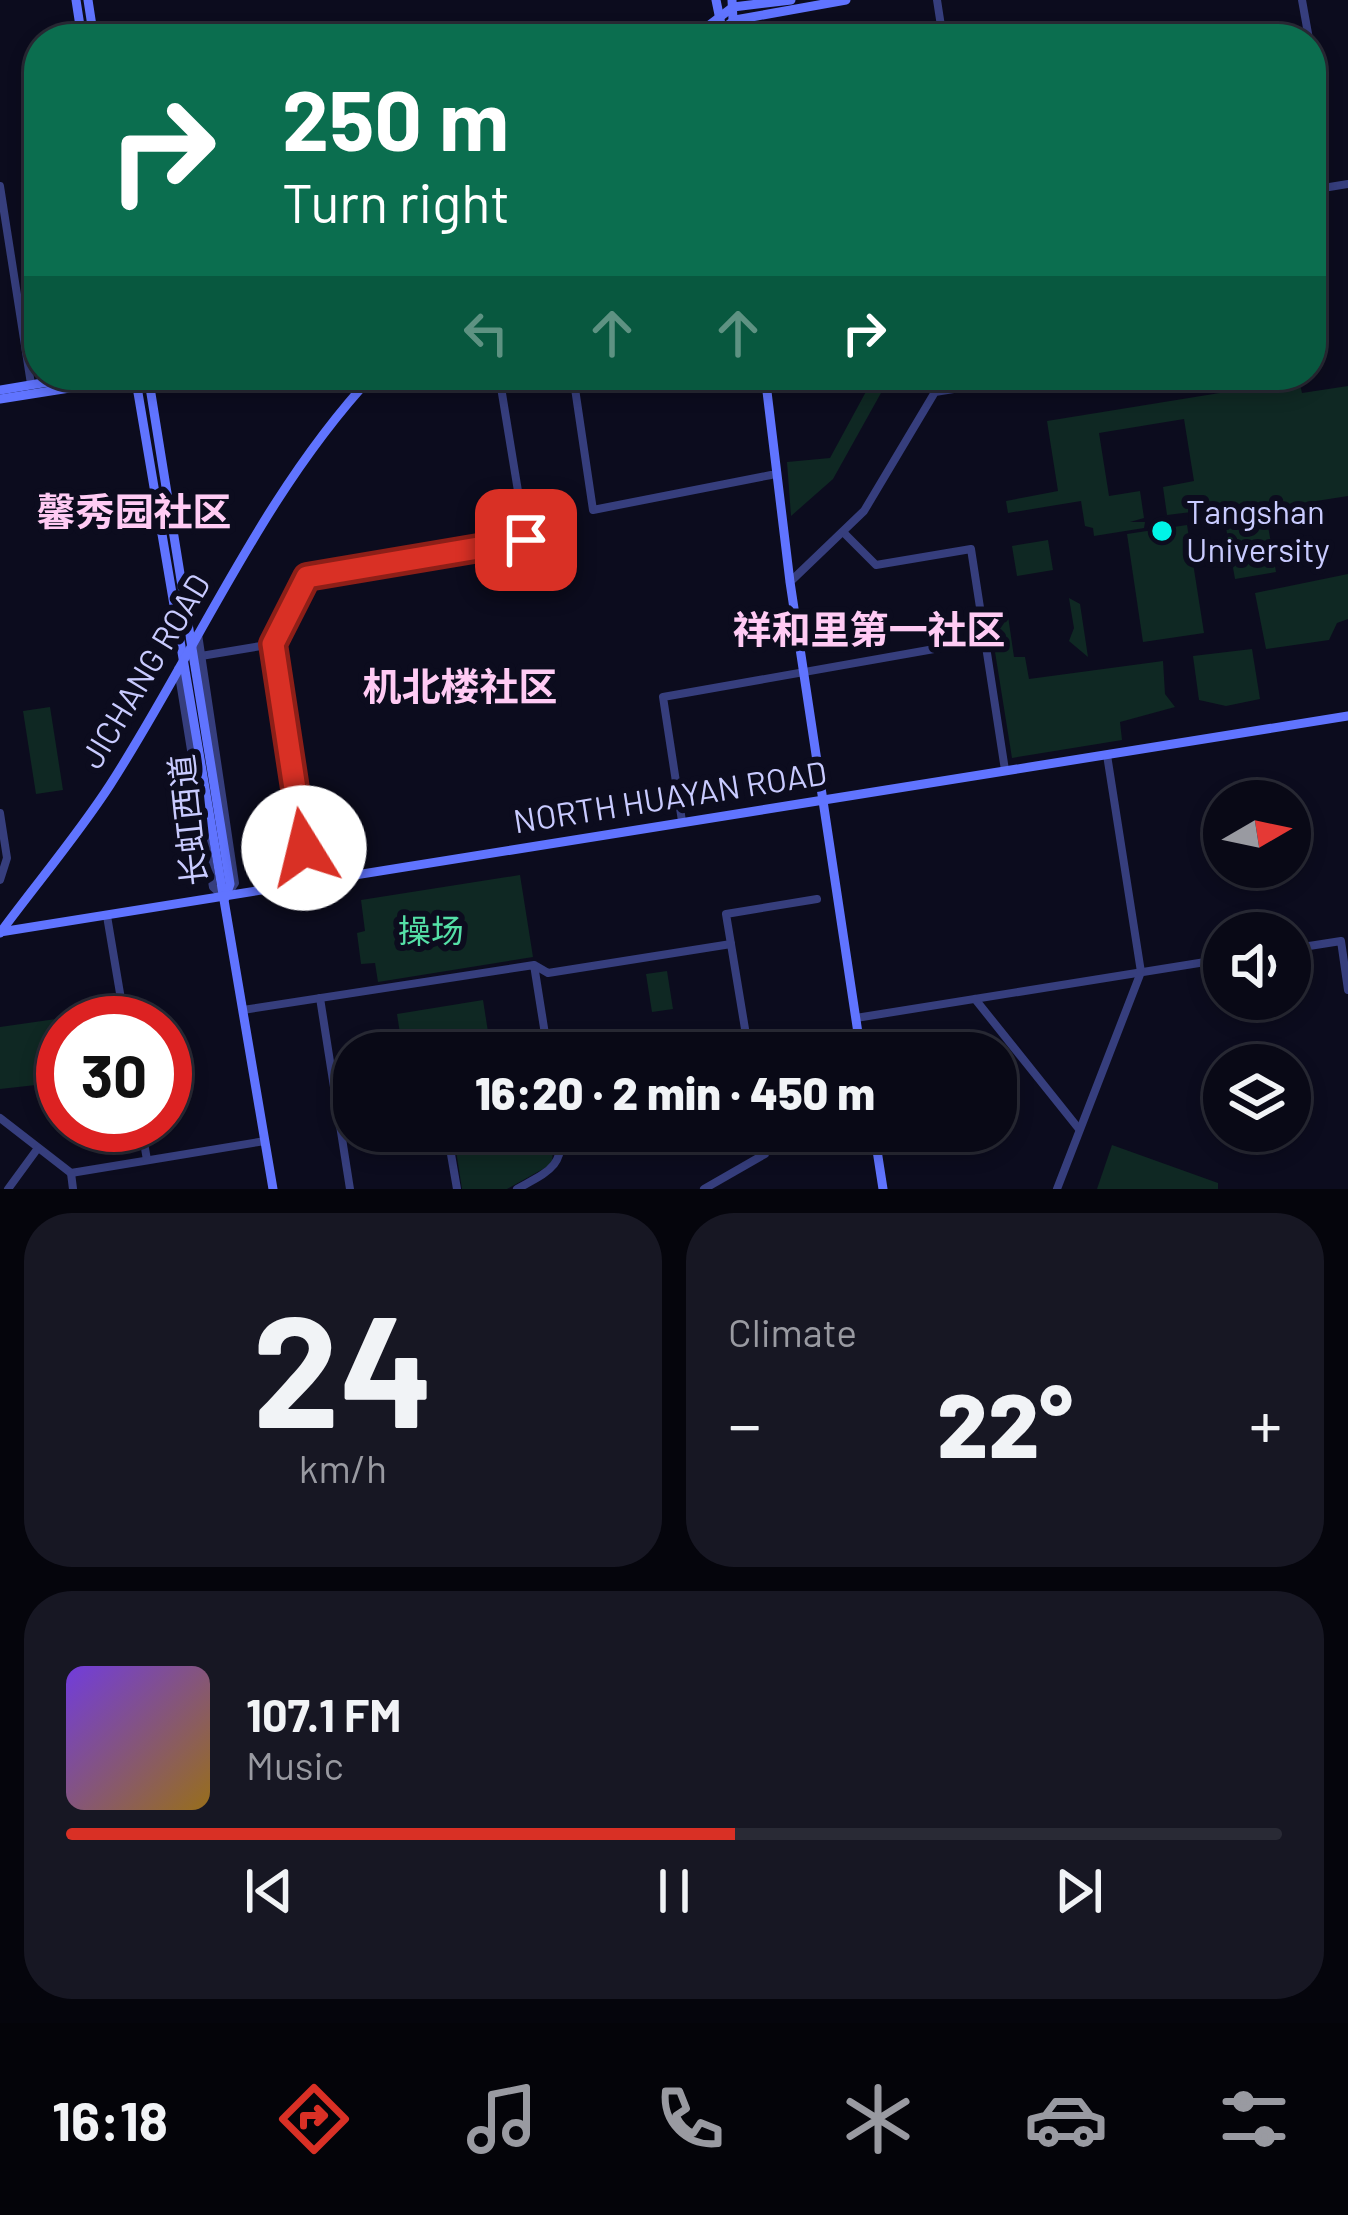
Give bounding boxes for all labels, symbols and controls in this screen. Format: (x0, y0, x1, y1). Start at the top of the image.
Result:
text: 250 m (282, 67, 509, 168)
icon: right (84, 72, 240, 228)
text: Turn right (282, 169, 510, 234)
icon: left (453, 300, 519, 366)
icon: ahead (579, 300, 645, 366)
icon: ahead (705, 300, 771, 366)
icon: right (831, 300, 897, 366)
district label: 馨秀园社区 (36, 487, 232, 534)
pin (475, 489, 577, 591)
place label: Tangshan University (1186, 491, 1330, 569)
icon: arrive (493, 507, 559, 573)
marker: Tangshan University (1149, 518, 1175, 544)
street label: JICHANG ROAD (70, 566, 218, 775)
district label: 祥和里第一社区 (732, 605, 1006, 652)
district label: 机北楼社区 (362, 662, 558, 709)
street label: 长虹西道 (160, 752, 214, 888)
street label: NORTH HUAYAN ROAD (510, 752, 829, 841)
north arrow (1203, 780, 1311, 888)
map controls (1203, 780, 1311, 1152)
position arrow (241, 785, 367, 911)
park label: 操场 (398, 910, 464, 950)
button: sound (1203, 912, 1311, 1020)
speed limit sign: 30 (36, 996, 192, 1152)
button: layers (1203, 1044, 1311, 1152)
text: 16:20 · 2 min · 450 m (475, 1065, 875, 1119)
text: 24 (252, 1272, 434, 1459)
text: Climate (728, 1308, 857, 1355)
text: 22° (937, 1368, 1073, 1476)
text: − (728, 1383, 761, 1462)
text: + (1249, 1383, 1282, 1462)
text: km/h (299, 1444, 387, 1491)
text: 107.1 FM (246, 1687, 401, 1741)
text: Music (246, 1741, 344, 1788)
icon: previous (236, 1858, 302, 1924)
icon: pause (641, 1858, 707, 1924)
icon: next (1046, 1858, 1112, 1924)
icon: directions (272, 2077, 356, 2161)
icon: music (460, 2077, 544, 2161)
icon: phone (648, 2077, 732, 2161)
icon: climate (836, 2077, 920, 2161)
icon: car (1024, 2077, 1108, 2161)
icon: filters (1212, 2077, 1296, 2161)
text: 16:18 (52, 2087, 168, 2152)

